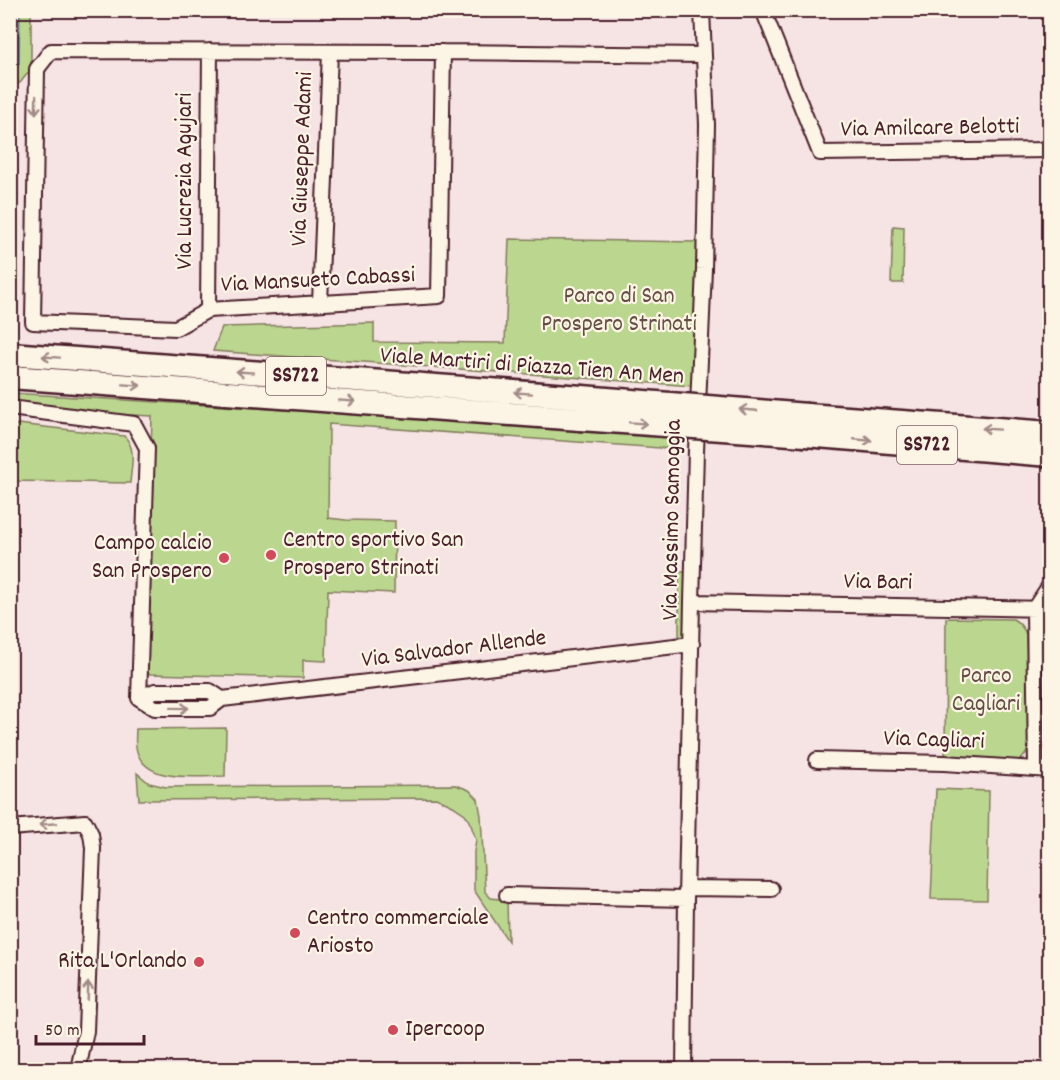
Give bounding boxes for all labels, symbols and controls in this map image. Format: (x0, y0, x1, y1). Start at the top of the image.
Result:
street label: Via Giuseppe Adami (283, 71, 323, 247)
street label: Via Lucrezia Agujari (169, 92, 203, 270)
one-way arrow (31, 94, 42, 114)
street label: Via Amilcare Belotti (840, 110, 1020, 148)
street label: Via Mansueto Cabassi (220, 259, 416, 303)
park label: Parco di San Prospero Strinati (541, 280, 697, 342)
street label: Viale Martiri di Piazza Tien An Men (379, 339, 685, 395)
one-way arrow (41, 351, 61, 362)
road number: SS722 (266, 357, 326, 395)
one-way arrow (236, 366, 256, 377)
one-way arrow (121, 380, 141, 391)
one-way arrow (514, 387, 534, 398)
one-way arrow (337, 396, 357, 407)
one-way arrow (739, 404, 759, 415)
one-way arrow (628, 418, 648, 429)
street label: Via Massimo Samoggia (654, 418, 692, 621)
one-way arrow (982, 423, 1002, 434)
road number: SS722 (897, 426, 957, 464)
one-way arrow (853, 435, 873, 446)
place label: Centro sportivo San Prospero Strinati (283, 524, 464, 586)
place label: Campo calcio San Prospero (92, 527, 212, 589)
marker: Centro sportivo San Prospero Strinati (264, 548, 278, 562)
marker: Campo calcio San Prospero (217, 551, 231, 565)
street label: Via Bari (843, 565, 913, 601)
street label: Via Salvador Allende (360, 622, 548, 678)
park label: Parco Cagliari (952, 660, 1020, 722)
one-way arrow (170, 702, 190, 714)
street label: Via Cagliari (883, 722, 985, 760)
one-way arrow (38, 819, 58, 830)
place label: Centro commerciale Ariosto (307, 902, 489, 964)
marker: Centro commerciale Ariosto (288, 926, 302, 940)
place label: Rita L'Orlando (58, 945, 187, 979)
marker: Rita L'Orlando (192, 955, 206, 969)
one-way arrow (82, 981, 93, 1001)
scale bar (36, 1008, 144, 1046)
place label: Ipercoop (405, 1013, 485, 1047)
text: 50 m (45, 1019, 80, 1044)
marker: Ipercoop (386, 1023, 400, 1037)

